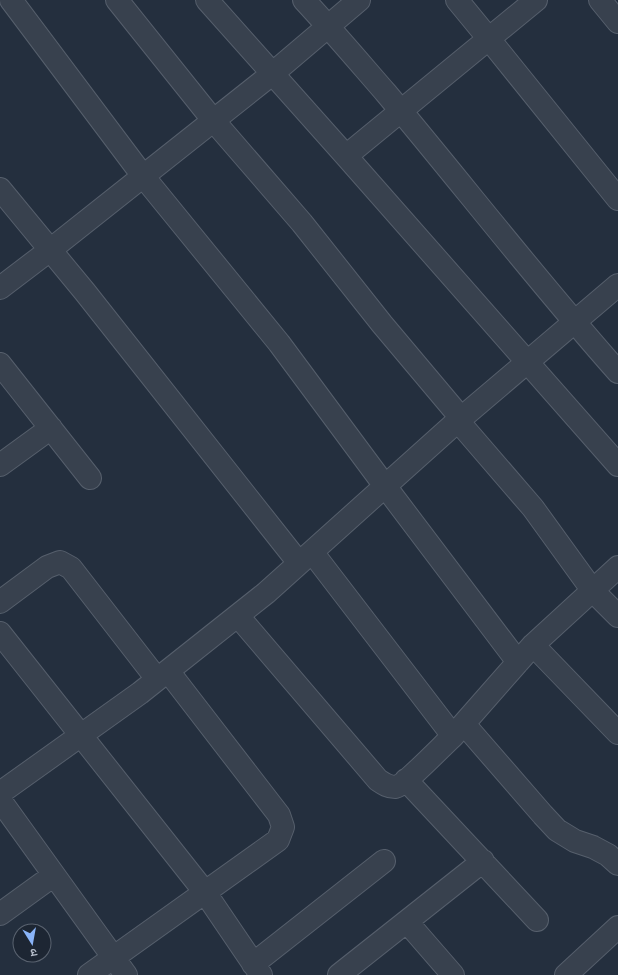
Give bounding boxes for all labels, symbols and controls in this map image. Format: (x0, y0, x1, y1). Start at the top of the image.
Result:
north arrow (12, 923, 52, 963)
text: उ (29, 946, 38, 959)

